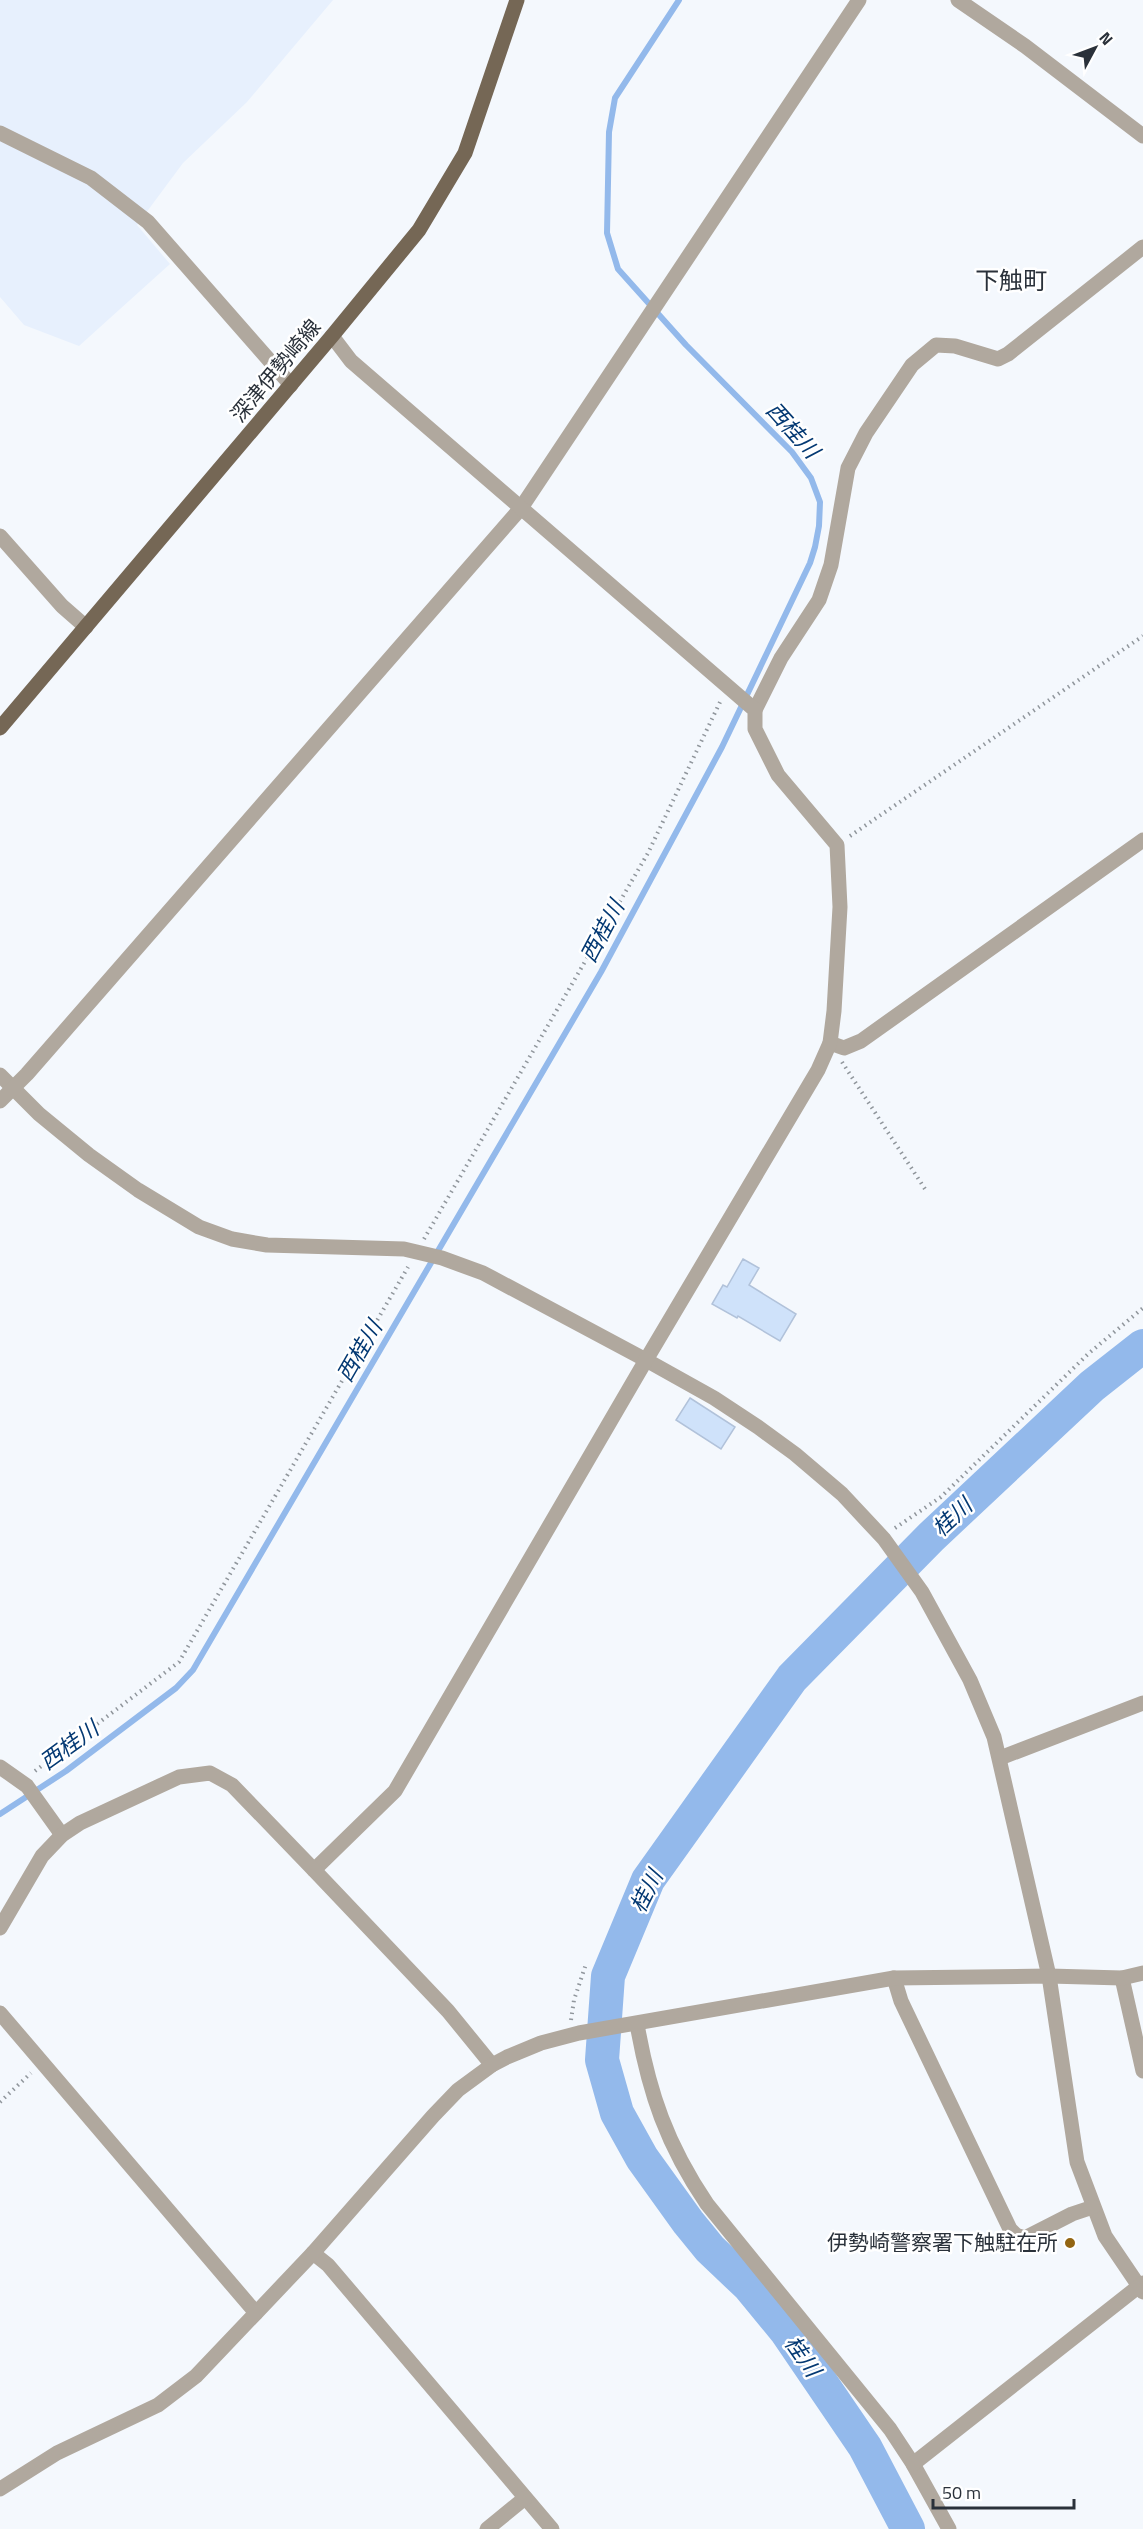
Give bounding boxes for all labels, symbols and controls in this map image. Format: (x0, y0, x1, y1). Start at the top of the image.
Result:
north arrow (1065, 18, 1125, 78)
text: N (1094, 26, 1119, 50)
district label: 下触町 (975, 262, 1047, 298)
street label: 深津伊勢崎線 (222, 312, 328, 429)
water label: 西桂川 (758, 394, 829, 467)
water label: 西桂川 (571, 892, 633, 968)
water label: 西桂川 (328, 1312, 391, 1388)
water label: 桂川 (924, 1488, 981, 1544)
water label: 西桂川 (32, 1711, 107, 1778)
water label: 桂川 (621, 1862, 672, 1918)
place label: 伊勢崎警察署下触駐在所 (827, 2226, 1058, 2258)
marker: 伊勢崎警察署下触駐在所 (1063, 2236, 1077, 2250)
water label: 桂川 (776, 2328, 831, 2385)
scale bar (933, 2472, 1074, 2510)
text: 50 m (942, 2479, 981, 2506)

